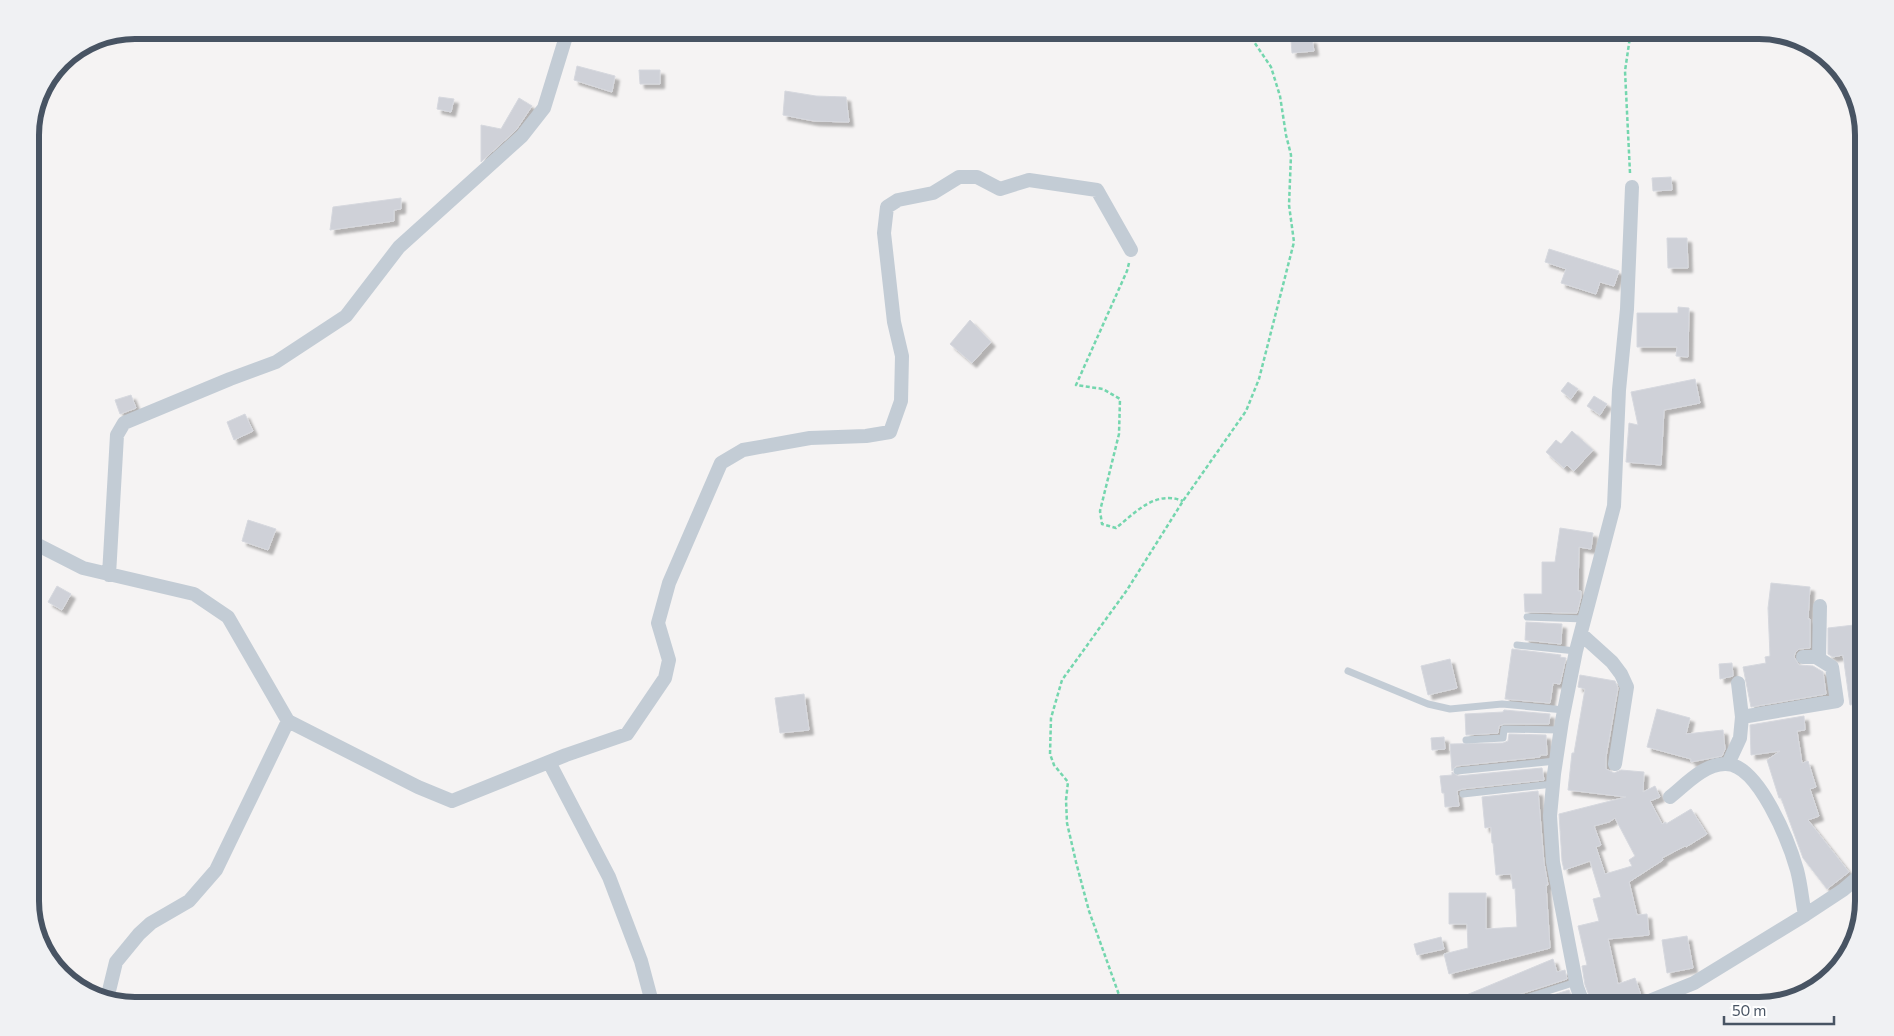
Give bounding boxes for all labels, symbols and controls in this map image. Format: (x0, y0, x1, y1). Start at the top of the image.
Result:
scale bar (1724, 994, 1834, 1026)
text: 50 m (1732, 1001, 1766, 1019)

